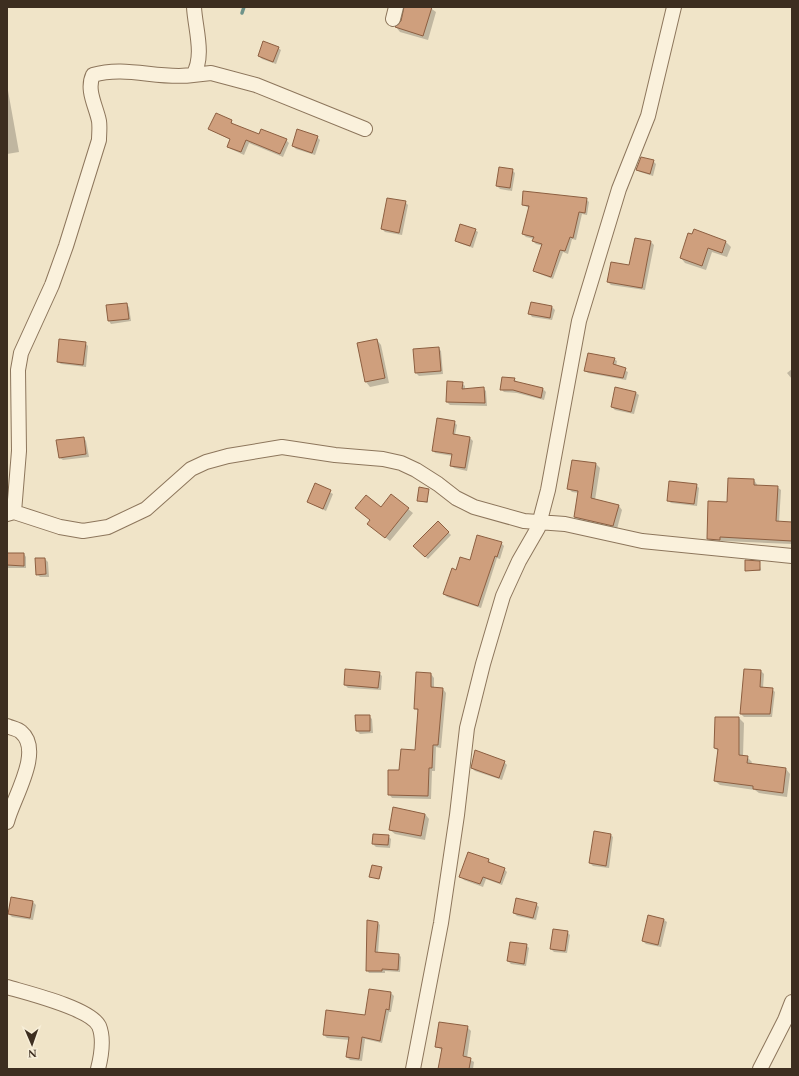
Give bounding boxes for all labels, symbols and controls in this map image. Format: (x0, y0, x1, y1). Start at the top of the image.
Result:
north arrow (12, 1024, 52, 1064)
text: N (28, 1045, 37, 1062)

